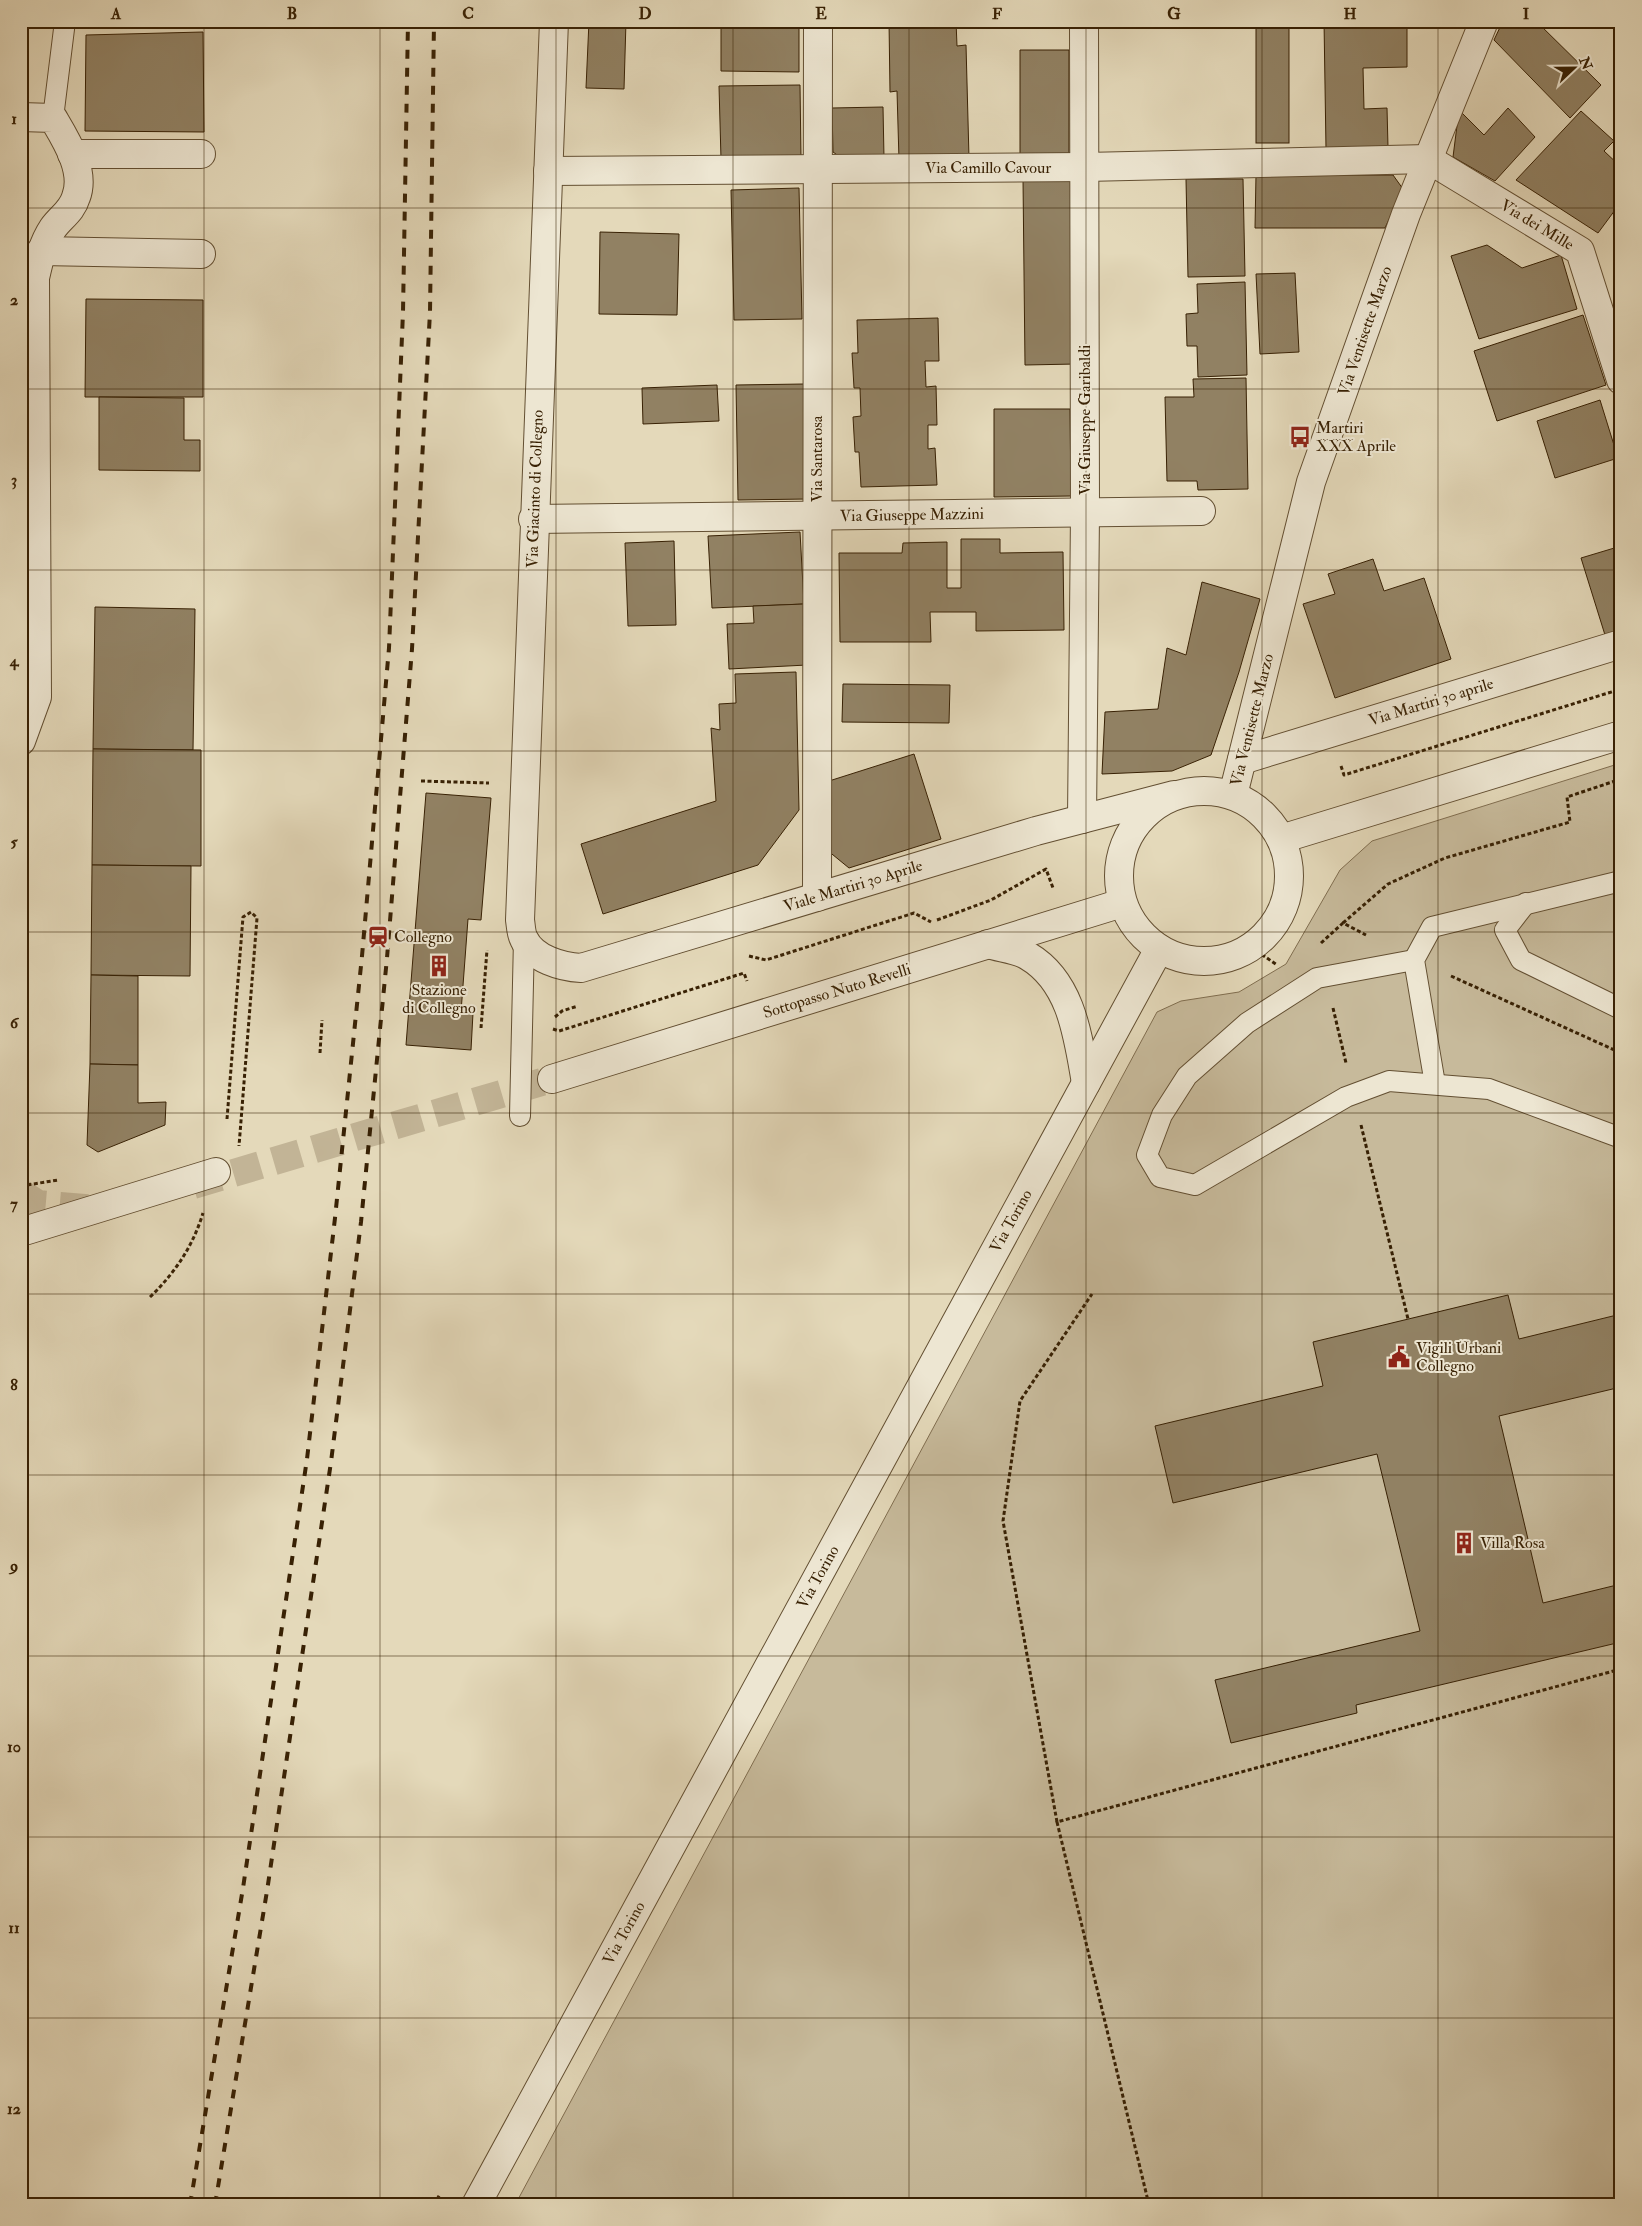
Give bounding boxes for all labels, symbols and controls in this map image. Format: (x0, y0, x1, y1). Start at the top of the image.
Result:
text: A (110, 4, 122, 24)
text: B (287, 4, 297, 24)
text: C (462, 4, 474, 24)
text: D (638, 4, 652, 24)
text: E (815, 4, 827, 24)
text: F (992, 4, 1002, 24)
text: G (1167, 4, 1181, 24)
text: H (1343, 4, 1357, 24)
text: I (1523, 4, 1530, 24)
north arrow (1550, 42, 1600, 92)
text: N (1575, 53, 1596, 73)
text: 1 (11, 109, 17, 129)
street label: Via Camillo Cavour (925, 158, 1051, 178)
street label: Via dei Mille (1497, 195, 1578, 255)
street label: Via Ventisette Marzo (1333, 263, 1397, 398)
text: 2 (10, 290, 18, 310)
street label: Via Giuseppe Garibaldi (1075, 345, 1096, 495)
street label: Via Giacinto di Collegno (522, 409, 548, 568)
street label: Via Santarosa (807, 415, 827, 502)
place label: Martiri XXX Aprile (1316, 418, 1396, 457)
bus stop icon: Martiri XXX Aprile (1287, 424, 1313, 450)
text: 3 (11, 470, 17, 490)
street label: Via Giuseppe Mazzini (840, 504, 984, 527)
text: 4 (9, 651, 20, 671)
street label: Via Ventisette Marzo (1226, 651, 1278, 788)
street label: Via Martiri 30 aprile (1366, 673, 1497, 731)
text: 5 (10, 832, 18, 852)
street label: Viale Martiri 30 Aprile (781, 855, 925, 918)
station icon: Collegno (365, 924, 391, 950)
place label: Collegno (394, 927, 452, 947)
building icon: Stazione di Collegno (426, 953, 452, 979)
street label: Sottopasso Nuto Revelli (761, 959, 914, 1024)
place label: Stazione di Collegno (402, 980, 476, 1018)
text: 6 (10, 1013, 20, 1033)
street label: Via Torino (986, 1186, 1037, 1256)
text: 7 (10, 1194, 18, 1214)
place label: Vigili Urbani Collegno (1416, 1338, 1501, 1376)
public building icon: Vigili Urbani Collegno (1386, 1344, 1412, 1370)
text: 8 (10, 1375, 18, 1395)
building icon: Villa Rosa (1451, 1530, 1477, 1556)
place label: Villa Rosa (1480, 1533, 1545, 1553)
street label: Via Torino (793, 1542, 844, 1612)
text: 9 (8, 1556, 18, 1576)
text: 10 (7, 1737, 21, 1757)
street label: Via Torino (599, 1898, 650, 1968)
text: 11 (8, 1918, 20, 1938)
text: 12 (7, 2099, 21, 2119)

